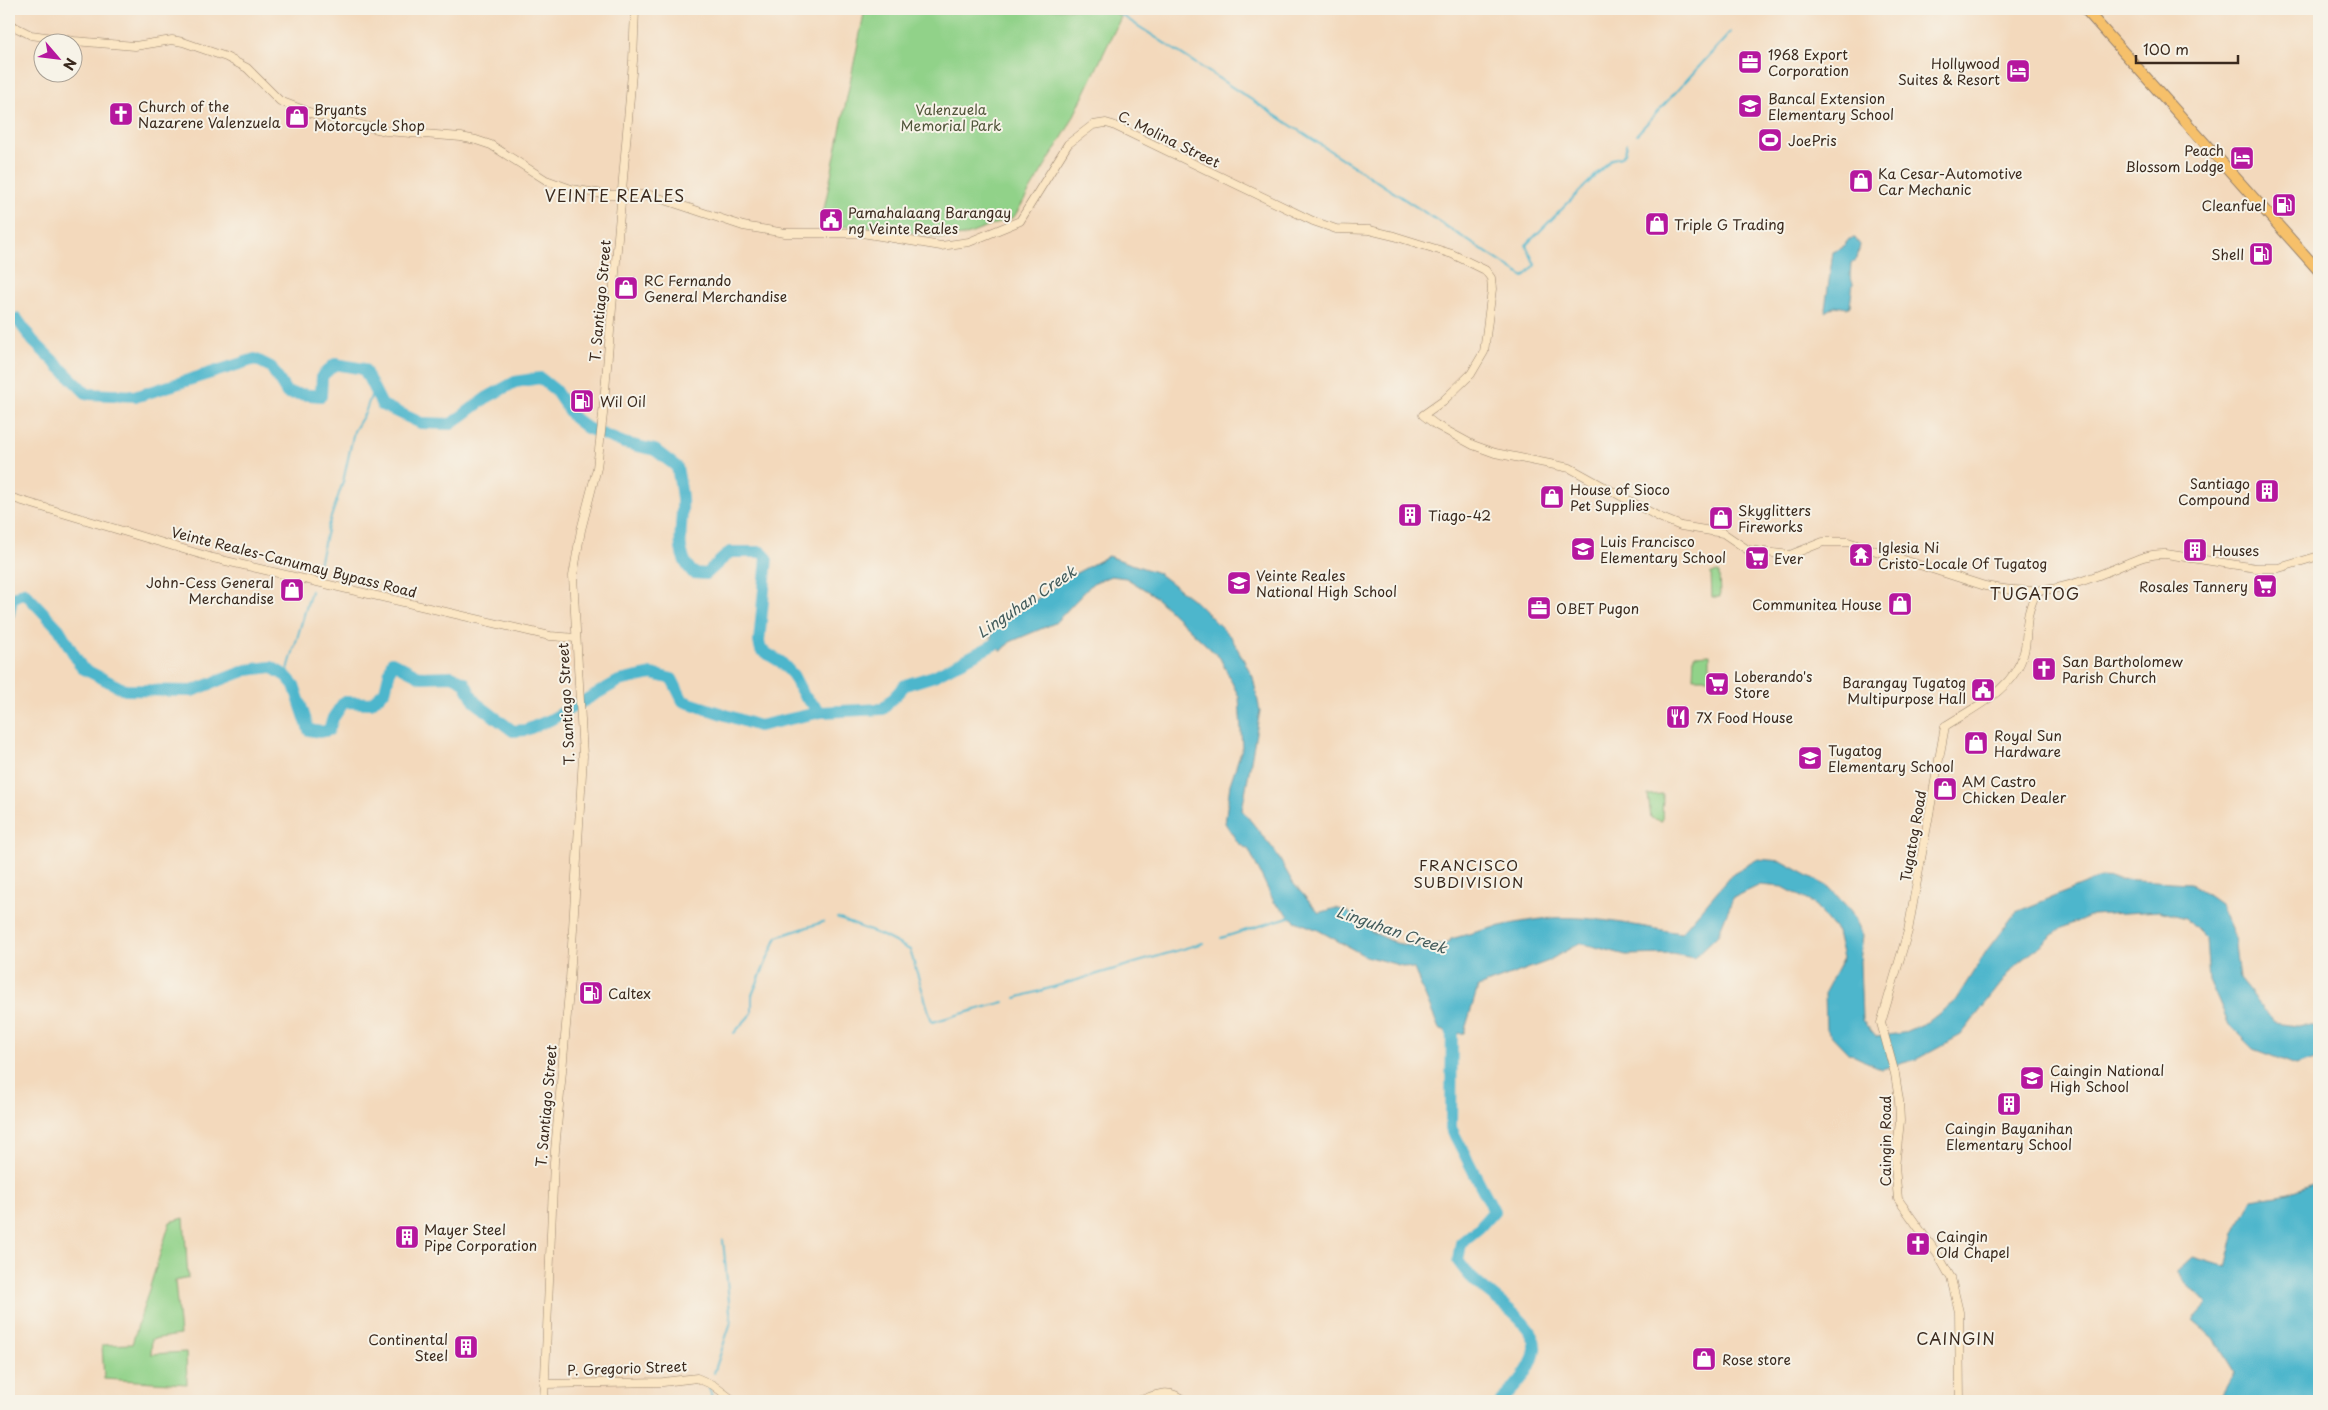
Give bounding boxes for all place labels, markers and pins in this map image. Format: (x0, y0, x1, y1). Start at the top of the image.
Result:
place label: 1968 Export Corporation (1768, 44, 1849, 81)
office icon: 1968 Export Corporation (1737, 49, 1763, 75)
place label: Hollywood Suites & Resort (1898, 53, 2000, 90)
hotel icon: Hollywood Suites & Resort (2005, 58, 2031, 84)
place label: Bancal Extension Elementary School (1768, 88, 1894, 125)
school or university icon: Bancal Extension Elementary School (1737, 93, 1763, 119)
place label: Church of the Nazarene Valenzuela (138, 96, 281, 133)
place label: Bryants Motorcycle Shop (314, 99, 425, 136)
church icon: Church of the Nazarene Valenzuela (108, 101, 134, 127)
shop icon: Bryants Motorcycle Shop (284, 104, 310, 130)
sports icon: JoePris (1757, 127, 1783, 153)
place label: JoePris (1788, 130, 1837, 151)
place label: Peach Blossom Lodge (2125, 140, 2224, 177)
hotel icon: Peach Blossom Lodge (2229, 145, 2255, 171)
place label: Ka Cesar-Automotive Car Mechanic (1878, 163, 2023, 200)
shop icon: Ka Cesar-Automotive Car Mechanic (1848, 168, 1874, 194)
fuel station icon: Cleanfuel (2271, 192, 2297, 218)
place label: Cleanfuel (2202, 195, 2266, 216)
place label: Pamahalaang Barangay ng Veinte Reales (848, 202, 1011, 239)
public building icon: Pamahalaang Barangay ng Veinte Reales (818, 207, 844, 233)
shop icon: Triple G Trading (1644, 211, 1670, 237)
place label: Triple G Trading (1674, 214, 1785, 235)
fuel station icon: Shell (2248, 241, 2274, 267)
place label: Shell (2211, 244, 2244, 265)
place label: RC Fernando General Merchandise (644, 270, 787, 307)
shop icon: RC Fernando General Merchandise (613, 275, 639, 301)
fuel station icon: Wil Oil (569, 388, 595, 414)
place label: Wil Oil (600, 391, 646, 412)
place label: Santiago Compound (2178, 473, 2250, 510)
building icon: Santiago Compound (2254, 478, 2280, 504)
place label: House of Sioco Pet Supplies (1570, 479, 1670, 516)
shop icon: House of Sioco Pet Supplies (1539, 484, 1565, 510)
place label: Skyglitters Fireworks (1738, 500, 1811, 537)
building icon: Tiago-42 (1397, 502, 1423, 528)
place label: Tiago-42 (1428, 505, 1491, 526)
shop icon: Skyglitters Fireworks (1708, 505, 1734, 531)
place label: Luis Francisco Elementary School (1600, 531, 1726, 568)
school or university icon: Luis Francisco Elementary School (1570, 536, 1596, 562)
place label: Iglesia Ni Cristo-Locale Of Tugatog (1878, 537, 2047, 574)
building icon: Houses (2182, 537, 2208, 563)
place label: Houses (2212, 540, 2259, 561)
temple icon: Iglesia Ni Cristo-Locale Of Tugatog (1848, 542, 1874, 568)
supermarket icon: Ever (1744, 545, 1770, 571)
place label: Ever (1774, 548, 1804, 569)
place label: Veinte Reales National High School (1256, 565, 1397, 602)
school or university icon: Veinte Reales National High School (1226, 570, 1252, 596)
place label: John-Cess General Merchandise (146, 572, 274, 609)
supermarket icon: Rosales Tannery (2252, 573, 2278, 599)
place label: Rosales Tannery (2139, 576, 2248, 597)
shop icon: John-Cess General Merchandise (279, 577, 305, 603)
shop icon: Communitea House (1887, 591, 1913, 617)
place label: Communitea House (1752, 594, 1882, 615)
office icon: OBET Pugon (1526, 595, 1552, 621)
place label: OBET Pugon (1556, 598, 1639, 619)
place label: San Bartholomew Parish Church (2062, 651, 2184, 688)
church icon: San Bartholomew Parish Church (2031, 656, 2057, 682)
place label: Loberando's Store (1734, 666, 1812, 703)
supermarket icon: Loberando's Store (1704, 671, 1730, 697)
place label: Barangay Tugatog Multipurpose Hall (1842, 672, 1966, 709)
public building icon: Barangay Tugatog Multipurpose Hall (1970, 677, 1996, 703)
restaurant icon: 7X Food House (1665, 704, 1691, 730)
place label: 7X Food House (1696, 707, 1793, 728)
place label: Royal Sun Hardware (1994, 725, 2062, 762)
shop icon: Royal Sun Hardware (1963, 730, 1989, 756)
place label: Tugatog Elementary School (1828, 740, 1954, 777)
school or university icon: Tugatog Elementary School (1797, 745, 1823, 771)
place label: AM Castro Chicken Dealer (1962, 771, 2067, 808)
shop icon: AM Castro Chicken Dealer (1932, 776, 1958, 802)
fuel station icon: Caltex (578, 980, 604, 1006)
place label: Caltex (608, 983, 651, 1004)
place label: Caingin National High School (2050, 1060, 2164, 1097)
school or university icon: Caingin National High School (2019, 1065, 2045, 1091)
building icon: Caingin Bayanihan Elementary School (1996, 1091, 2022, 1117)
place label: Caingin Bayanihan Elementary School (1945, 1118, 2073, 1155)
place label: Mayer Steel Pipe Corporation (424, 1219, 537, 1256)
building icon: Mayer Steel Pipe Corporation (394, 1224, 420, 1250)
place label: Caingin Old Chapel (1936, 1226, 2010, 1263)
church icon: Caingin Old Chapel (1905, 1231, 1931, 1257)
place label: Continental Steel (368, 1329, 448, 1366)
building icon: Continental Steel (453, 1334, 479, 1360)
shop icon: Rose store (1691, 1346, 1717, 1372)
place label: Rose store (1722, 1349, 1791, 1370)

